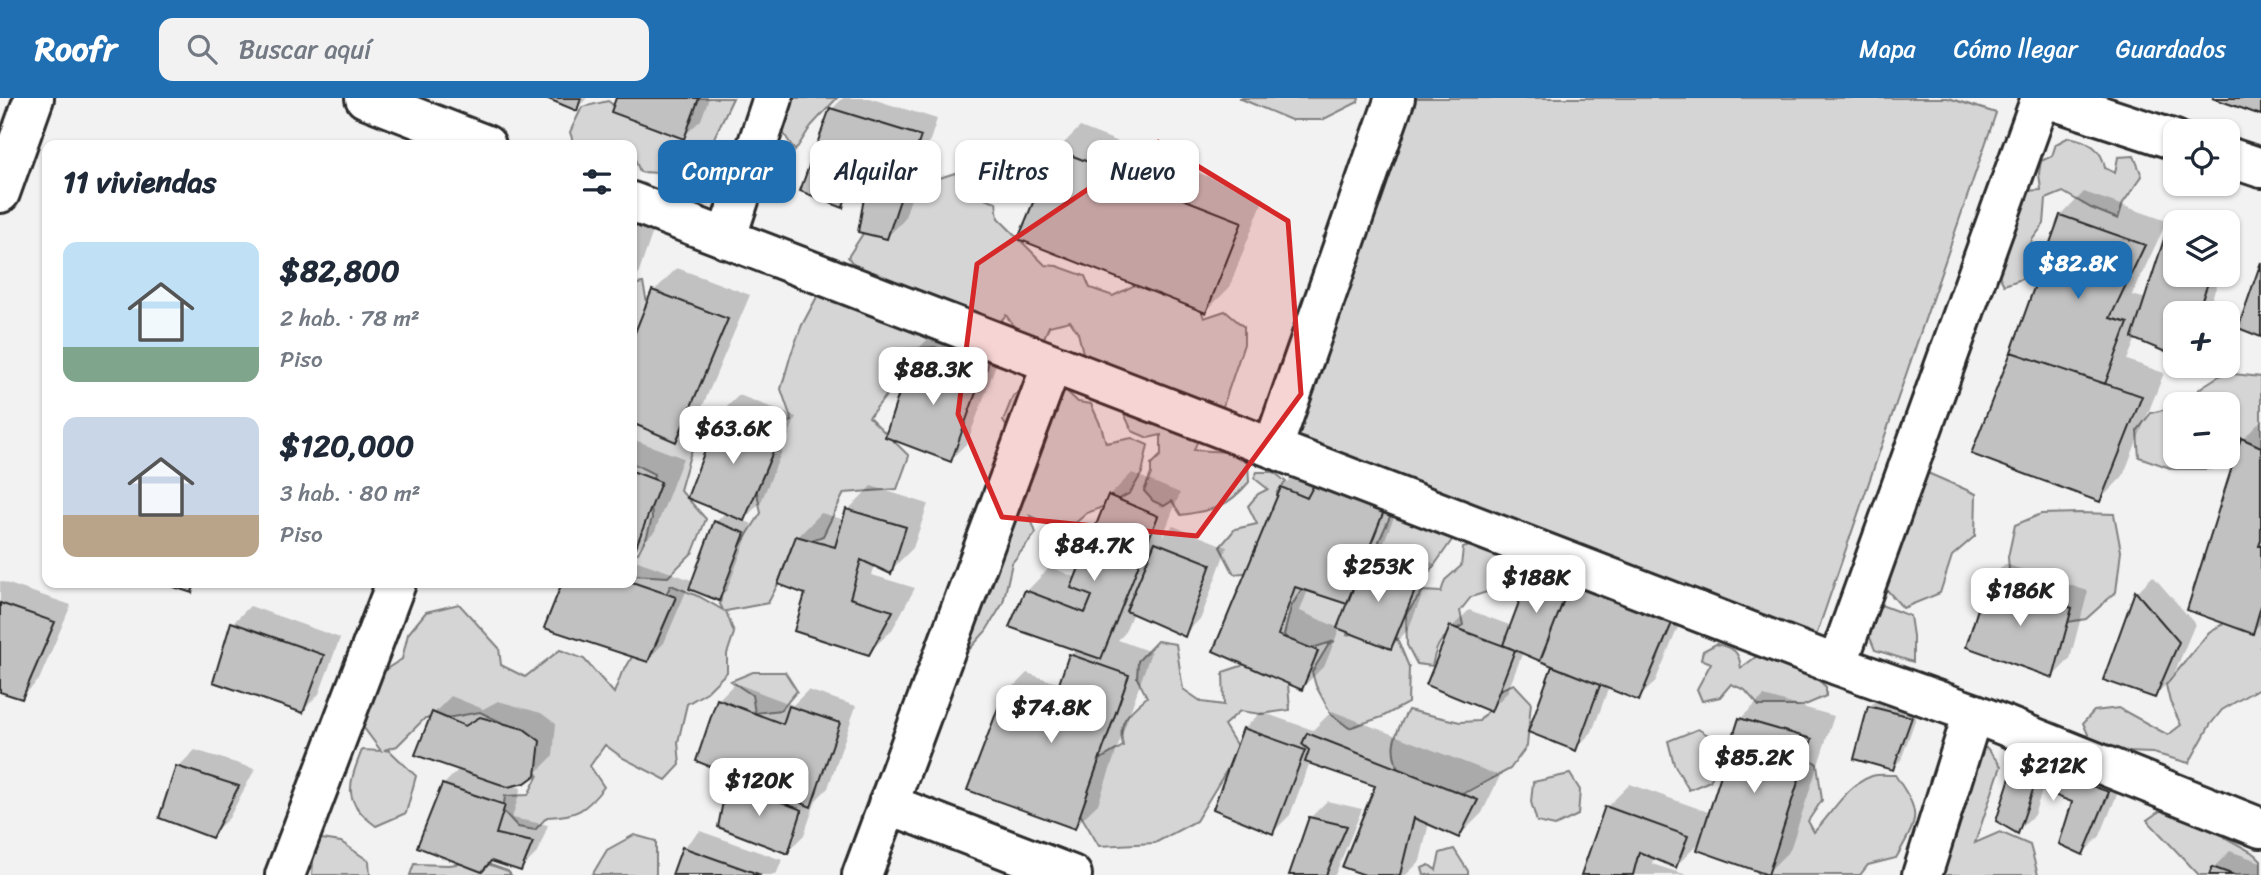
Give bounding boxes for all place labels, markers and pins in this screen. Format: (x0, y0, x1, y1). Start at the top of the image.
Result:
pin: $82.8K (2021, 242, 2135, 301)
pin: $88.3K (876, 348, 990, 407)
pin: $63.6K (676, 406, 790, 466)
pin: $84.7K (1037, 524, 1151, 583)
pin: $253K (1329, 545, 1427, 604)
pin: $188K (1487, 556, 1585, 615)
pin: $186K (1971, 568, 2069, 628)
pin: $74.8K (994, 686, 1108, 745)
pin: $85.2K (1697, 736, 1811, 795)
pin: $212K (2004, 744, 2102, 803)
pin: $120K (710, 758, 808, 818)

